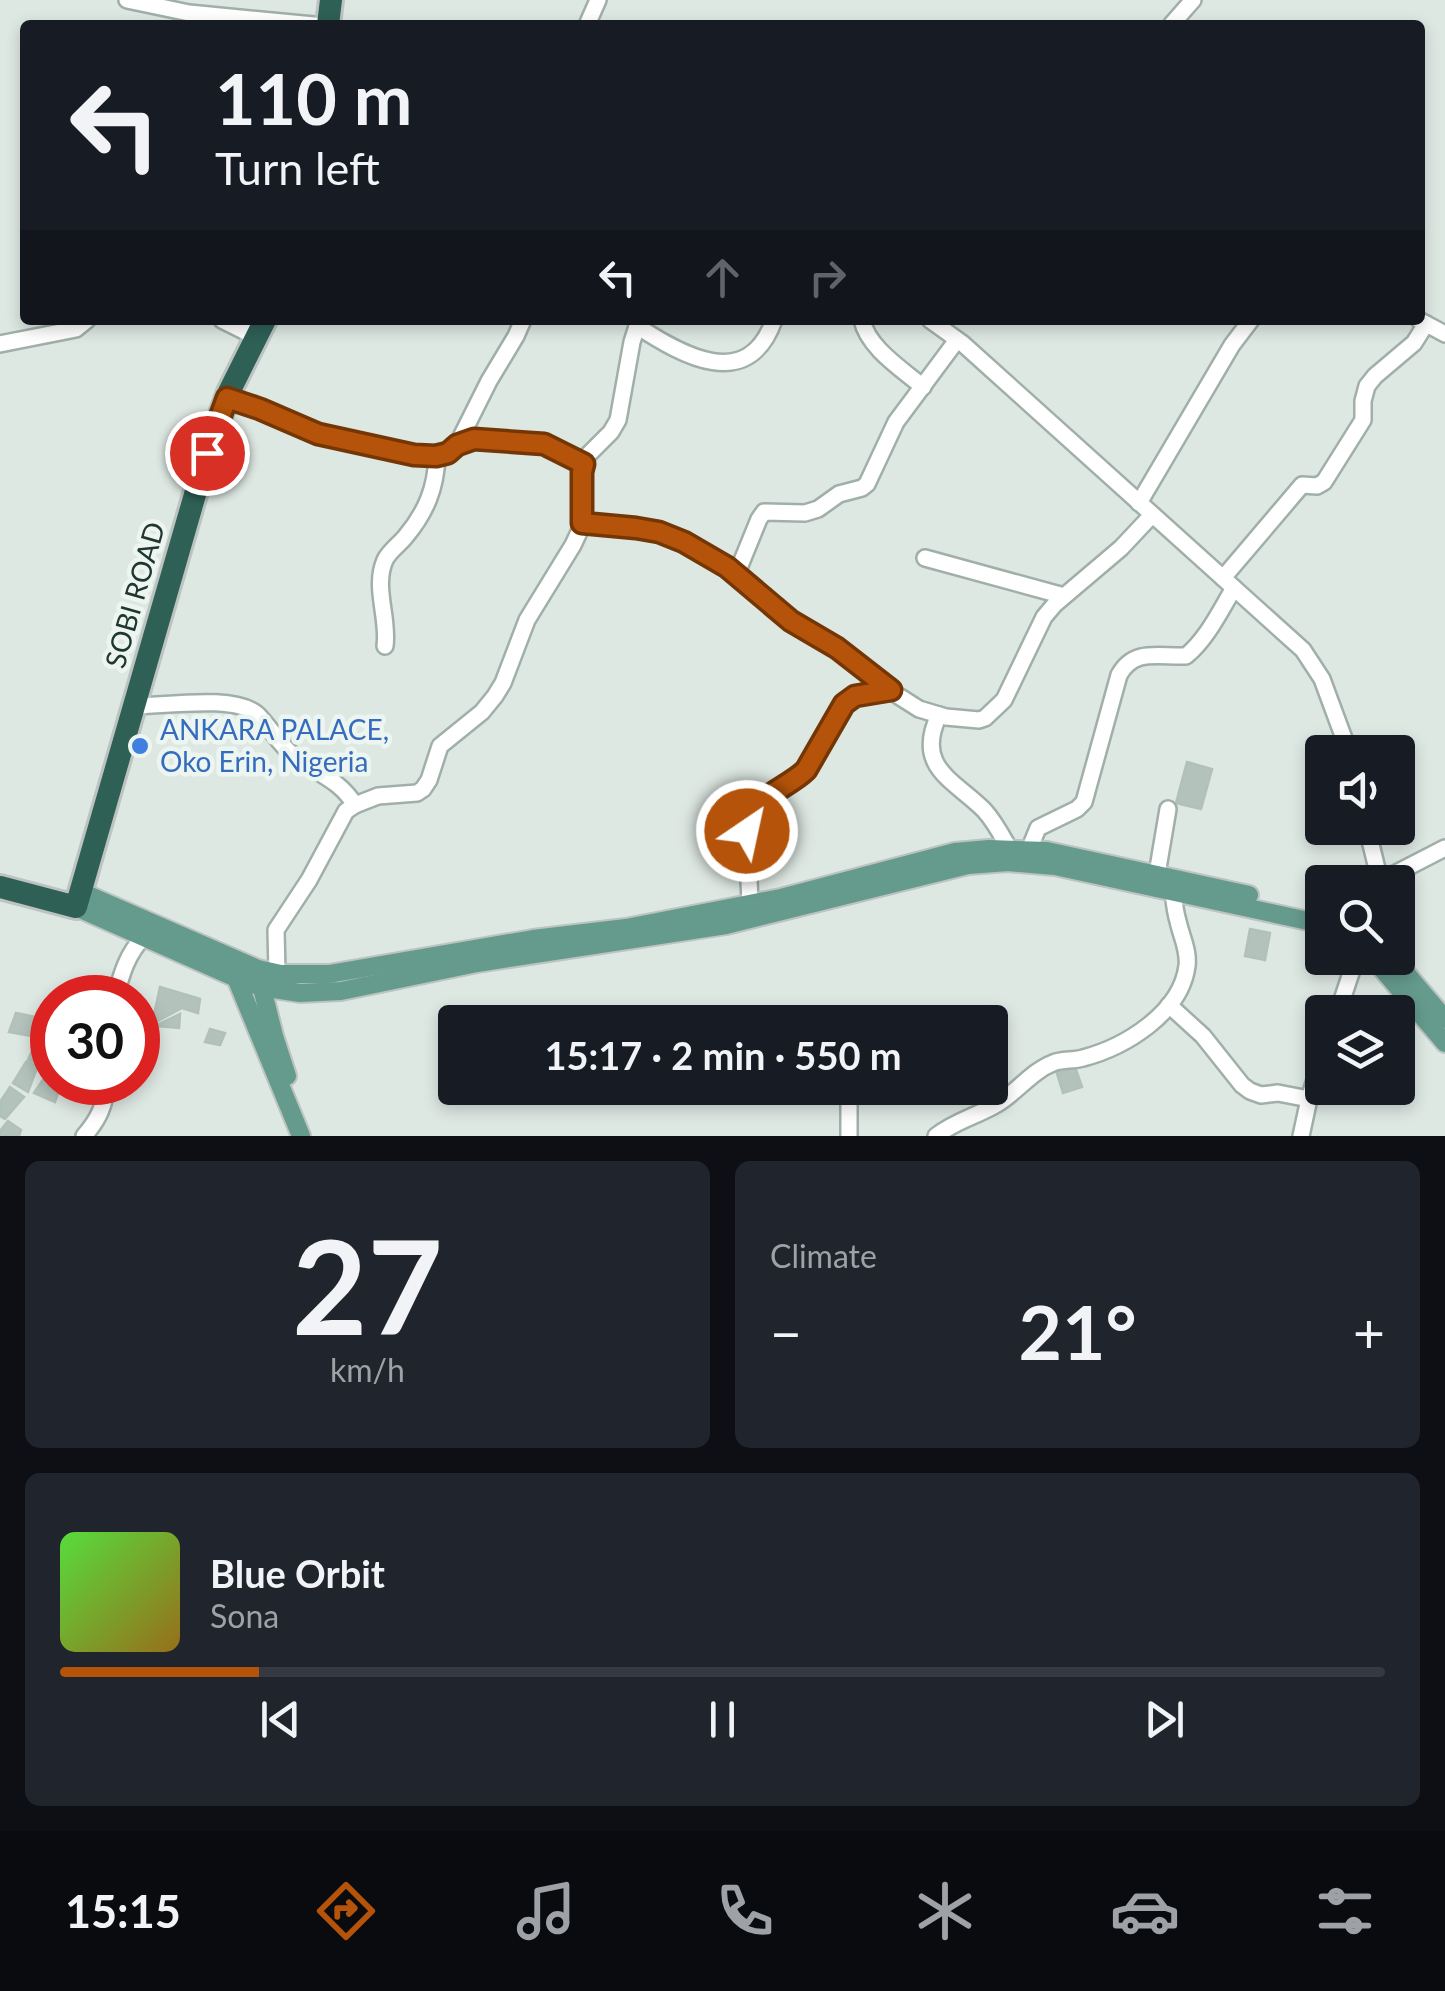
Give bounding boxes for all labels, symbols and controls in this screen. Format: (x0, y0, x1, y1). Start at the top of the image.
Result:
text: 110 m (215, 56, 412, 140)
icon: left (50, 60, 180, 190)
text: Turn left (215, 141, 380, 195)
icon: left (590, 250, 645, 305)
icon: ahead (695, 250, 750, 305)
icon: right (800, 250, 855, 305)
pin (165, 411, 250, 496)
icon: arrive (180, 426, 235, 481)
street label: SOBI ROAD (97, 518, 171, 672)
place label: ANKARA PALACE, Oko Erin, Nigeria (160, 712, 389, 778)
marker: ANKARA PALACE, Oko Erin, Nigeria (129, 735, 151, 757)
map controls (1305, 735, 1415, 1105)
button: sound (1305, 735, 1415, 845)
position arrow (695, 779, 799, 883)
button: search (1305, 865, 1415, 975)
speed limit sign: 30 (30, 975, 160, 1105)
button: layers (1305, 995, 1415, 1105)
text: 15:17 · 2 min · 550 m (544, 1032, 902, 1078)
text: 27 (292, 1207, 443, 1363)
text: Climate (770, 1236, 877, 1275)
text: 21° (1018, 1286, 1137, 1376)
text: − (770, 1299, 802, 1365)
text: + (1353, 1299, 1385, 1365)
text: km/h (330, 1350, 405, 1389)
text: Blue Orbit (210, 1550, 385, 1596)
text: Sona (210, 1596, 279, 1635)
icon: previous (253, 1692, 308, 1747)
icon: pause (695, 1692, 750, 1747)
icon: next (1137, 1692, 1192, 1747)
icon: directions (311, 1876, 381, 1946)
icon: music (511, 1876, 581, 1946)
icon: phone (710, 1876, 780, 1946)
icon: climate (910, 1876, 980, 1946)
icon: car (1110, 1876, 1180, 1946)
icon: filters (1310, 1876, 1380, 1946)
text: 15:15 (65, 1884, 181, 1938)

